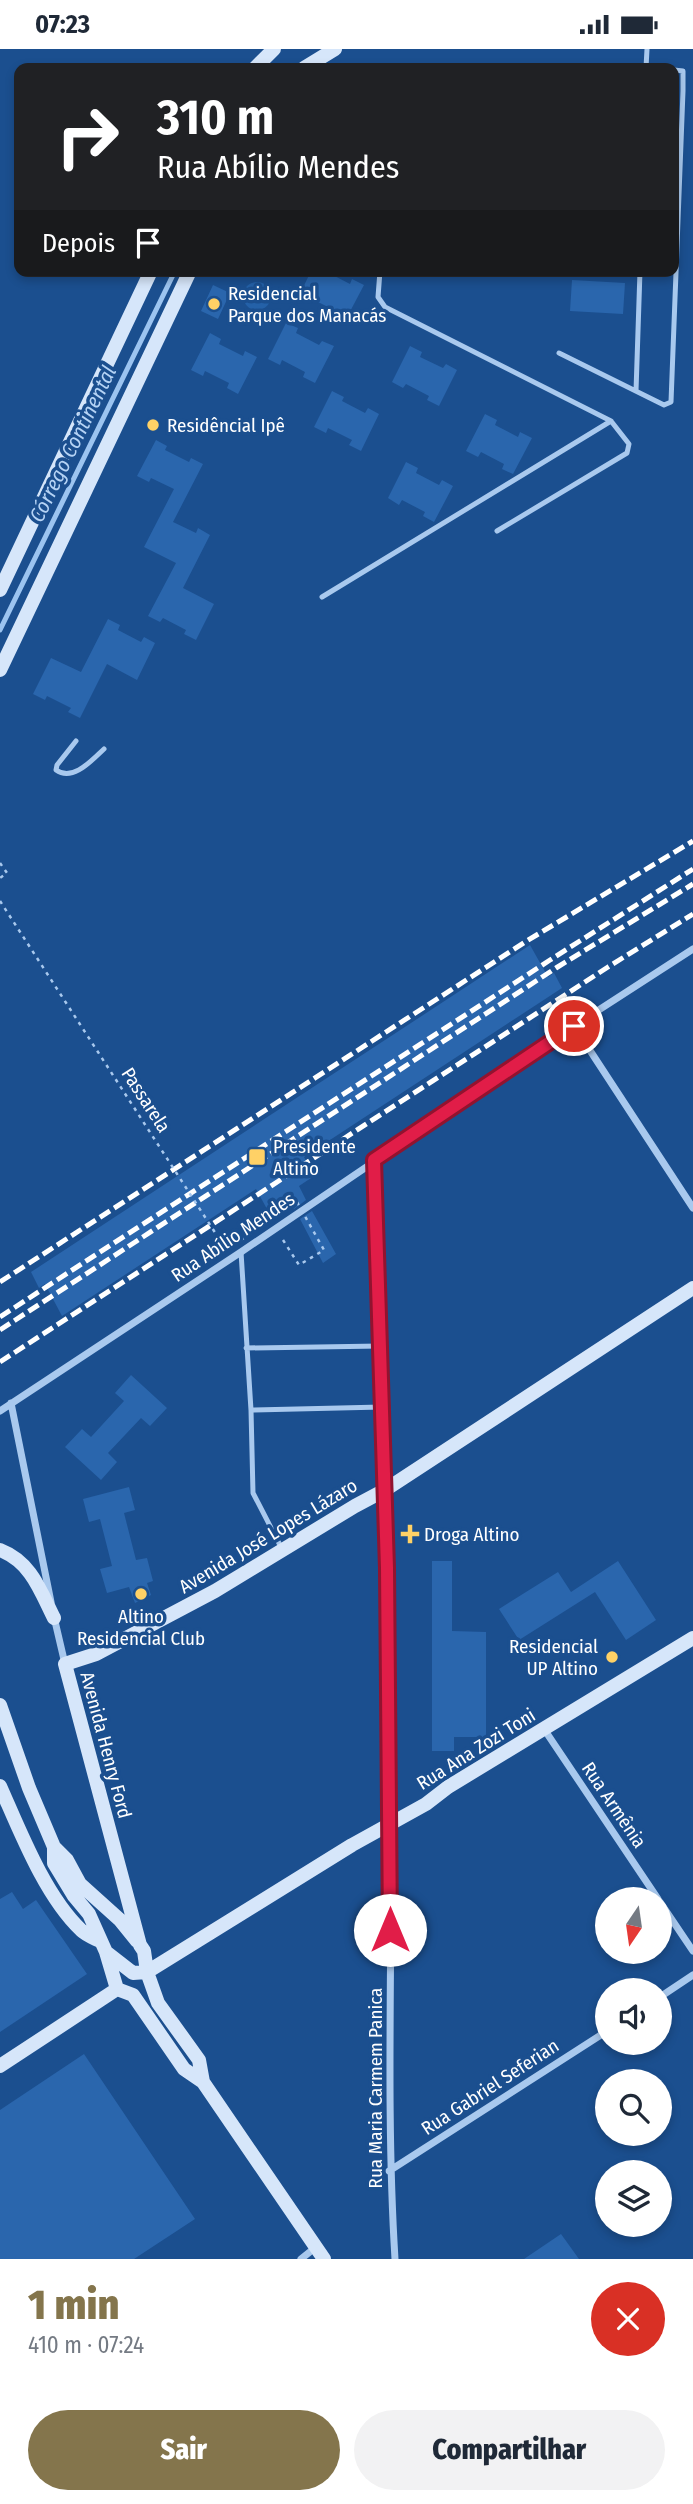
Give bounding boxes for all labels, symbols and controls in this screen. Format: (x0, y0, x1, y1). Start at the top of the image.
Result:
text: 07:23 (35, 9, 90, 40)
text: 310 m (157, 88, 274, 147)
icon: right (42, 91, 133, 182)
text: Rua Abílio Mendes (157, 148, 400, 186)
icon: arrive (129, 224, 167, 262)
text: Depois (42, 228, 115, 259)
place label: Residencial Parque dos Manacás (228, 282, 386, 327)
marker: Residencial Parque dos Manacás (206, 296, 222, 312)
water label: Córrego Continental (24, 362, 122, 526)
place label: Residêncial Ipê (167, 414, 285, 437)
marker: Residêncial Ipê (145, 417, 161, 433)
pin (544, 996, 604, 1056)
icon: arrive (555, 1007, 593, 1045)
street label: Passarela (116, 1063, 176, 1137)
place label: Presidente Altino (273, 1135, 356, 1180)
marker: Presidente Altino (247, 1147, 267, 1167)
street label: Rua Abílio Mendes (167, 1187, 299, 1287)
street label: Avenida José Lopes Lázaro (175, 1474, 361, 1598)
place label: Droga Altino (424, 1523, 520, 1546)
marker: Droga Altino (402, 1526, 418, 1542)
marker: Altino Residencial Club (133, 1586, 149, 1602)
place label: Altino Residencial Club (77, 1605, 205, 1650)
place label: Residencial UP Altino (509, 1635, 598, 1680)
marker: Residencial UP Altino (604, 1649, 620, 1665)
street label: Avenida Henry Ford (75, 1669, 137, 1821)
street label: Rua Ana Zozi Toni (412, 1703, 540, 1795)
street label: Rua Armênia (577, 1758, 651, 1852)
north arrow (595, 1887, 672, 1963)
map controls (595, 1887, 672, 2237)
position arrow (353, 1893, 427, 1967)
button: sound (595, 1978, 672, 2055)
street label: Rua Maria Carmem Panica (364, 1988, 387, 2188)
street label: Rua Gabriel Seferian (417, 2034, 563, 2140)
button: search (595, 2069, 672, 2146)
button: layers (595, 2160, 672, 2237)
text: 1 min (28, 2280, 119, 2330)
button: close (591, 2282, 665, 2356)
text: 410 m · 07:24 (28, 2331, 144, 2359)
button: Sair (28, 2410, 340, 2490)
button: Compartilhar (354, 2410, 665, 2490)

